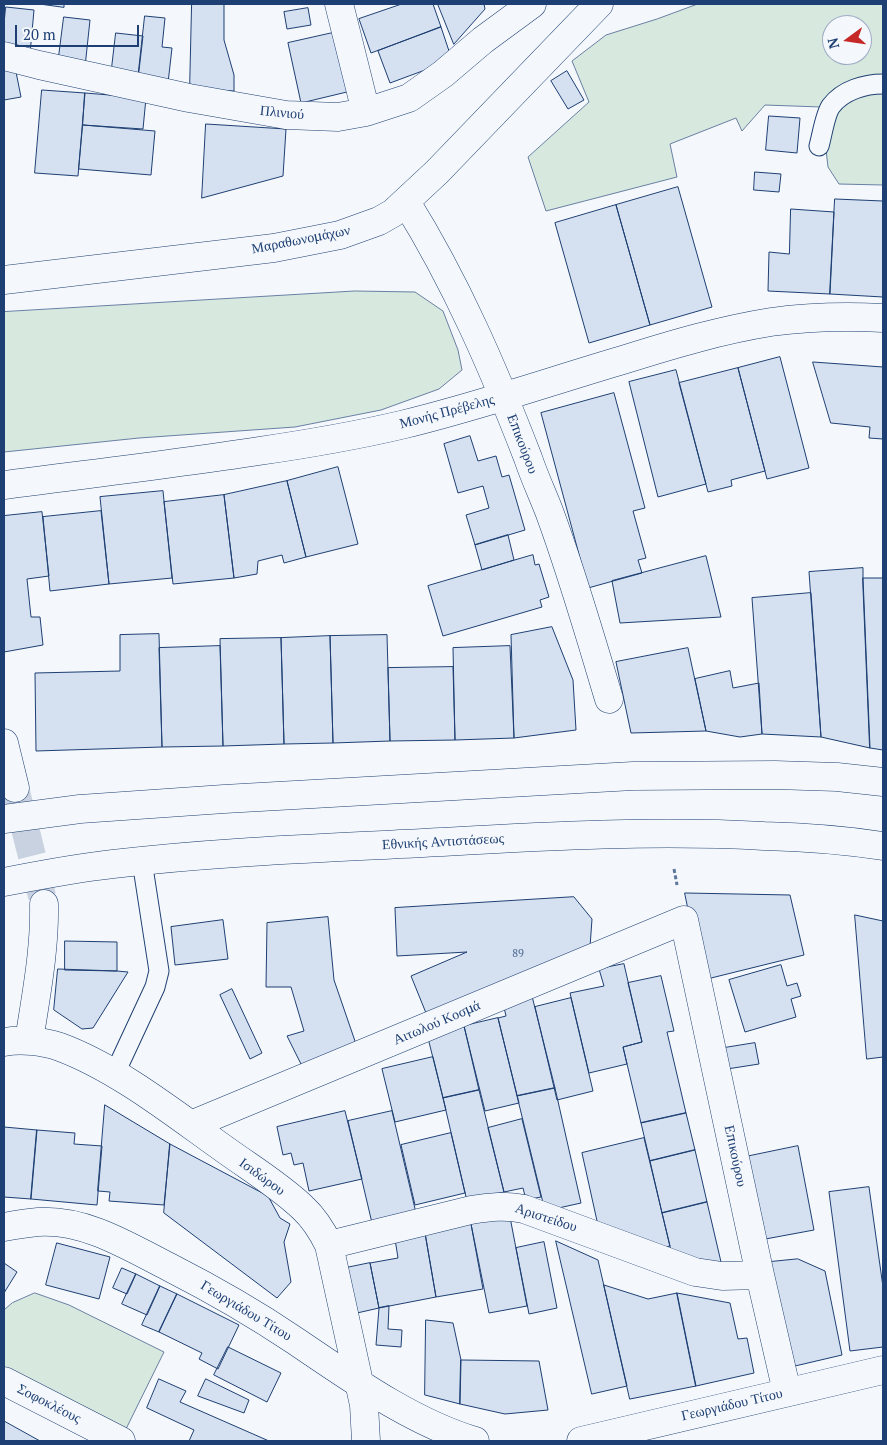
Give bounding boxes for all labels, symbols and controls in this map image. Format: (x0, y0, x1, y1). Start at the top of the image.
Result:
scale bar (18, 15, 141, 47)
north arrow (822, 15, 872, 65)
text: 20 m (23, 24, 56, 44)
text: N (822, 36, 843, 51)
street label: Πλινιού (259, 102, 305, 124)
street label: Μαραθωνομάχων (250, 222, 352, 258)
street label: Μονής Πρέβελης (398, 391, 496, 433)
street label: Επικούρου (503, 412, 541, 476)
street label: Εθνικής Αντιστάσεως (382, 830, 504, 854)
house number: 89 (512, 947, 524, 961)
street label: Αιτωλού Κοσμά (391, 997, 483, 1049)
street label: Επικούρου (720, 1124, 750, 1188)
street label: Ισιδώρου (236, 1155, 288, 1199)
street label: Αριστείδου (513, 1200, 579, 1236)
street label: Γεωργιάδου Τίτου (197, 1277, 295, 1345)
street label: Σοφοκλέους (14, 1381, 84, 1427)
street label: Γεωργιάδου Τίτου (680, 1385, 784, 1425)

